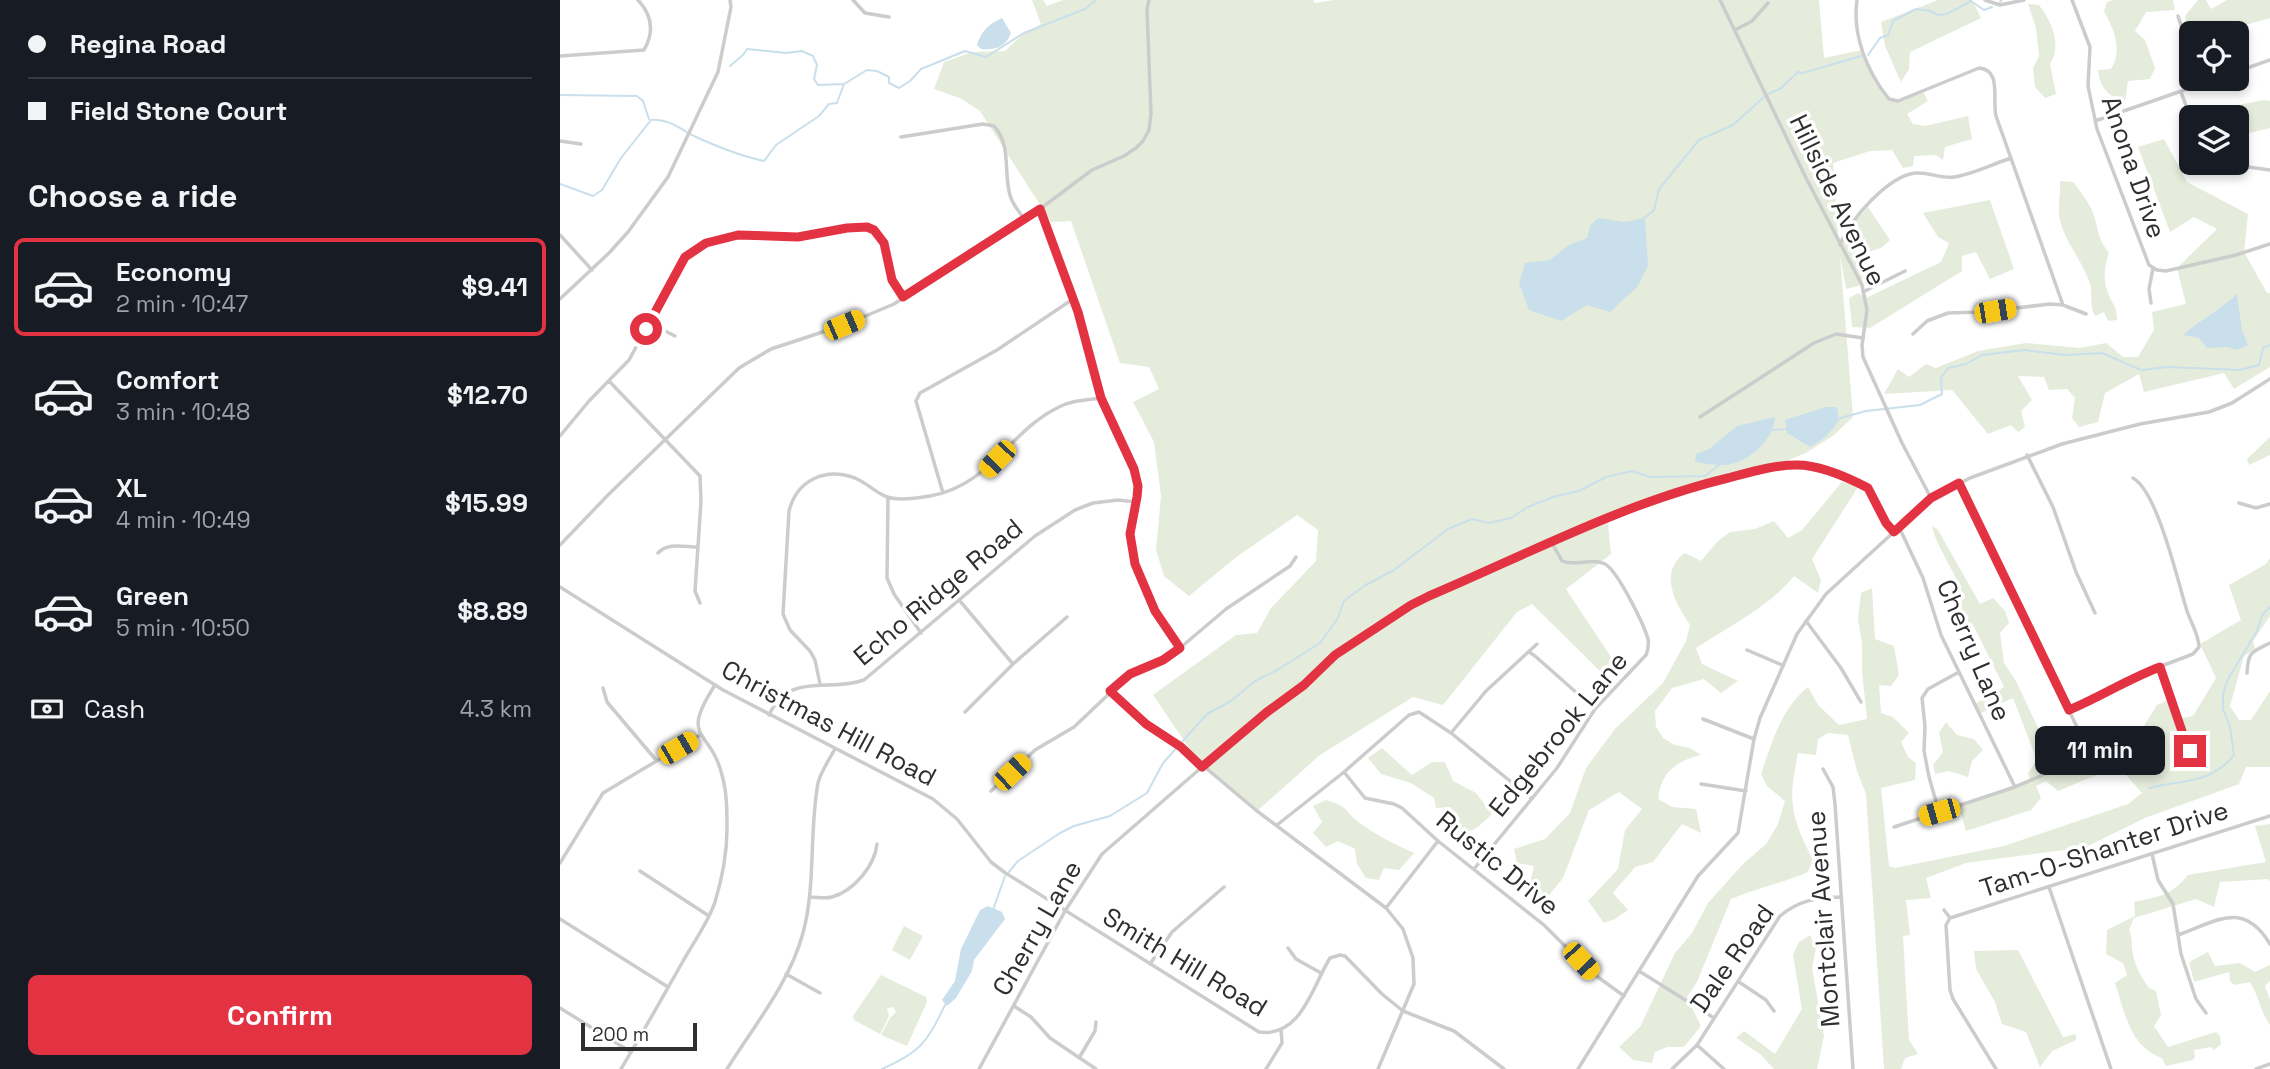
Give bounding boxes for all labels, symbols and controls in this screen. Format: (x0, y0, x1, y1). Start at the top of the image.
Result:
map controls (2179, 21, 2249, 175)
button: locate (2179, 21, 2249, 91)
text: Regina Road (70, 27, 226, 61)
street label: Anona Drive (2094, 91, 2174, 243)
text: Field Stone Court (70, 94, 287, 128)
button: layers (2179, 105, 2249, 175)
street label: Hillside Avenue (1782, 109, 1894, 291)
text: Choose a ride (28, 176, 238, 216)
text: Economy (116, 255, 232, 289)
icon: car (32, 256, 95, 319)
text: $9.41 (461, 270, 528, 304)
text: 2 min · 10:47 (116, 289, 248, 319)
car (1973, 297, 2018, 325)
car (821, 307, 868, 343)
route start (630, 313, 662, 345)
text: Comfort (116, 363, 219, 397)
icon: car (32, 364, 95, 427)
text: $12.70 (447, 378, 528, 412)
text: 3 min · 10:48 (116, 397, 250, 427)
car (975, 437, 1020, 481)
text: XL (116, 471, 147, 505)
icon: car (32, 472, 95, 535)
text: $15.99 (445, 486, 528, 520)
text: 4 min · 10:49 (116, 505, 251, 535)
street label: Echo Ridge Road (846, 511, 1030, 673)
street label: Cherry Lane (1929, 574, 2019, 726)
text: Green (116, 579, 189, 613)
icon: car (32, 580, 95, 643)
text: $8.89 (457, 594, 528, 628)
text: 5 min · 10:50 (116, 613, 250, 643)
street label: Edgebrook Lane (1481, 644, 1635, 824)
street label: Christmas Hill Road (716, 652, 942, 794)
icon: cash (28, 690, 66, 728)
text: Cash (84, 692, 145, 726)
text: 4.3 km (460, 694, 532, 724)
callout: 11 min (2036, 726, 2166, 776)
car (655, 728, 702, 768)
text: 11 min (2067, 735, 2133, 765)
route end (2174, 735, 2206, 767)
car (990, 750, 1035, 794)
street label: Tam-O-Shanter Drive (1975, 793, 2233, 905)
car (1916, 796, 1963, 828)
street label: Rustic Drive (1430, 803, 1566, 923)
street label: Montclair Avenue (1798, 810, 1848, 1028)
street label: Cherry Lane (985, 854, 1089, 1002)
street label: Dale Road (1682, 897, 1782, 1019)
street label: Smith Hill Road (1097, 900, 1273, 1024)
car (1559, 938, 1604, 984)
button: Confirm (28, 975, 532, 1055)
scale bar (581, 1020, 696, 1052)
text: 200 m (592, 1022, 649, 1047)

